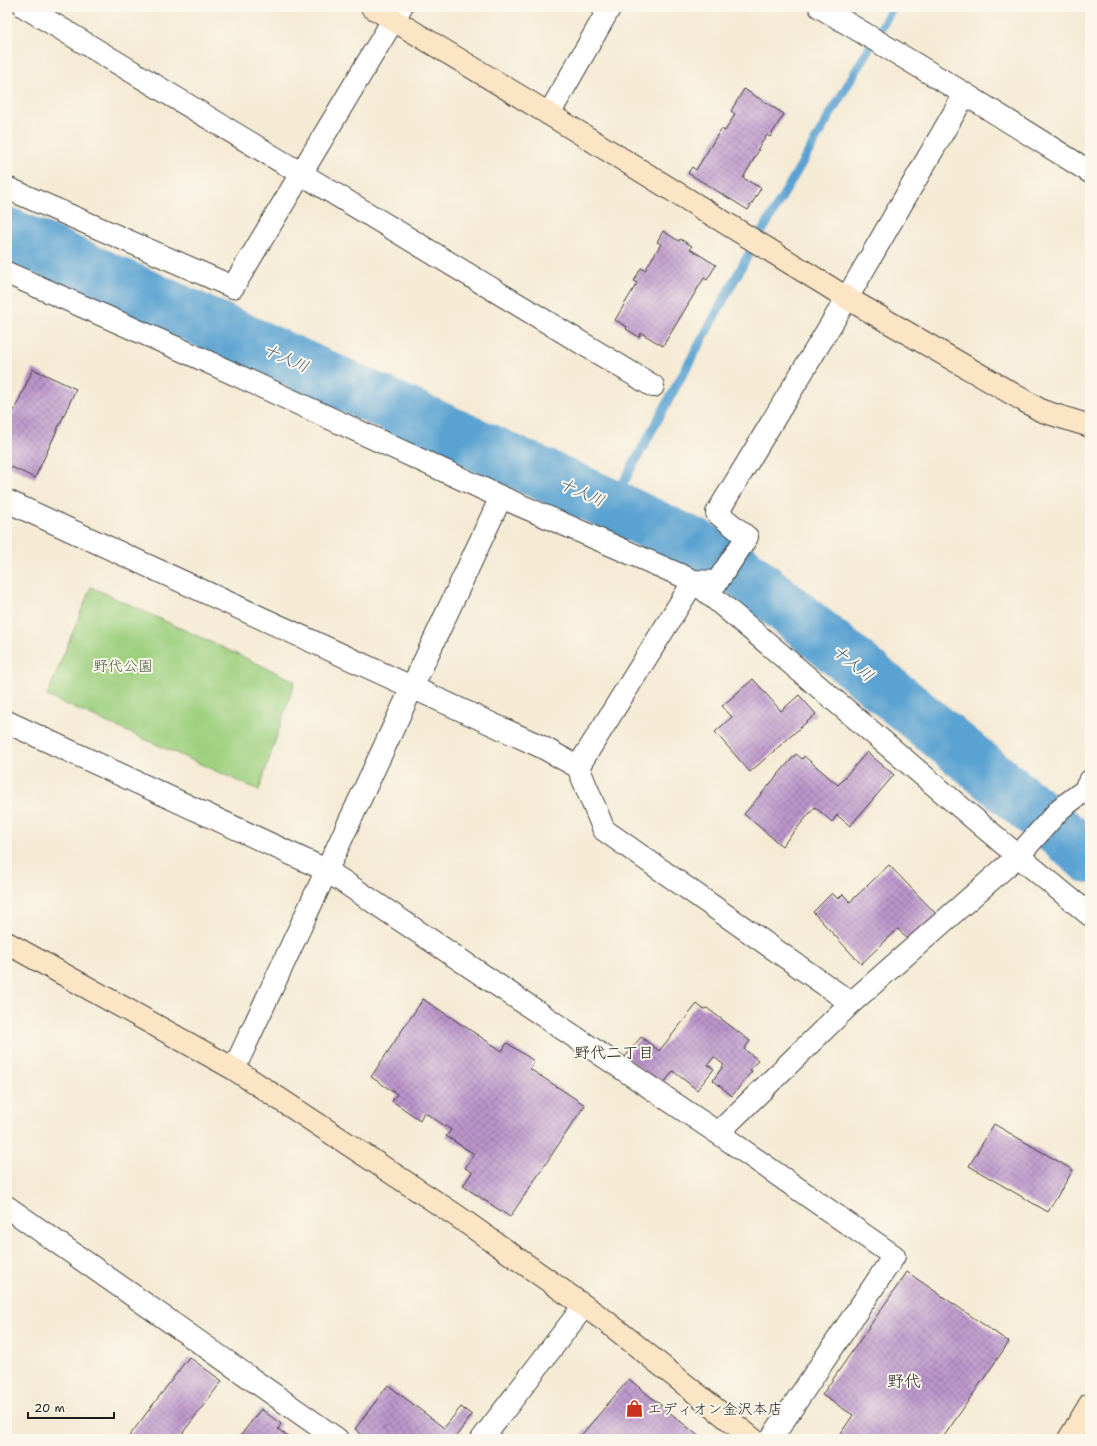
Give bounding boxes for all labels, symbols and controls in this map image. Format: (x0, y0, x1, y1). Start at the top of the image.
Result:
water label: 十人川 (260, 339, 312, 377)
water label: 十人川 (556, 473, 608, 511)
water label: 十人川 (828, 640, 878, 686)
park label: 野代公園 (93, 656, 153, 676)
district label: 野代二丁目 (574, 1042, 654, 1063)
district label: 野代 (887, 1370, 921, 1392)
scale bar (28, 1394, 114, 1420)
shop icon: エディオン金沢本店 (624, 1399, 644, 1419)
place label: エディオン金沢本店 (647, 1399, 783, 1419)
text: 20 m (34, 1400, 65, 1416)

